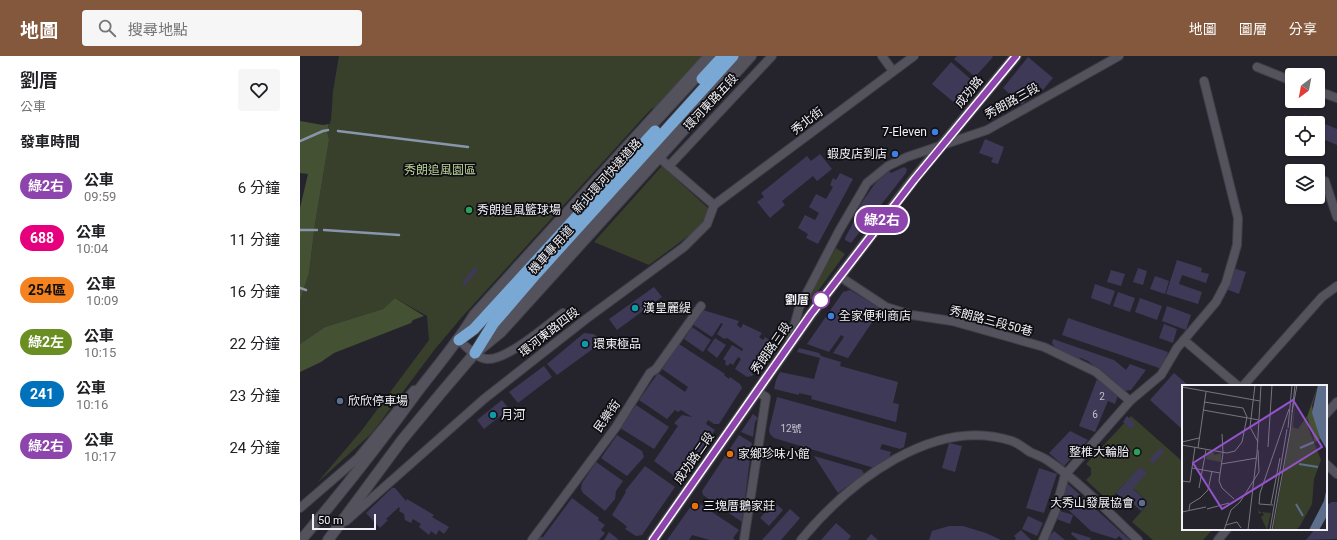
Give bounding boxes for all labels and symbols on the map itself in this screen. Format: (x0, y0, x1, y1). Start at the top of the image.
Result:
north arrow (1285, 68, 1325, 108)
street label: 環河東路五段 (681, 71, 741, 133)
street label: 成功路 (952, 74, 986, 110)
street label: 秀朗路三段 (982, 80, 1042, 122)
street label: 秀北街 (788, 105, 826, 137)
place label: 7-Eleven (882, 125, 927, 139)
marker: 7-Eleven (930, 127, 940, 137)
street label: 新北環河快速道路 (570, 136, 644, 216)
place label: 蝦皮店到店 (827, 147, 887, 161)
marker: 蝦皮店到店 (890, 149, 900, 159)
park label: 秀朗追風園區 (404, 163, 476, 177)
place label: 秀朗追風籃球場 (477, 203, 561, 217)
marker: 秀朗追風籃球場 (464, 205, 474, 215)
line badge: 綠2右 (859, 207, 905, 233)
street label: 機車專用道 (526, 223, 576, 277)
marker: 劉厝 (812, 291, 830, 309)
place label: 劉厝 (785, 293, 809, 307)
place label: 漢皇麗緹 (643, 301, 691, 315)
marker: 漢皇麗緹 (630, 303, 640, 313)
street label: 秀朗路三段50巷 (948, 303, 1034, 339)
street label: 環河東路四段 (516, 304, 582, 360)
place label: 全家便利商店 (839, 309, 911, 323)
marker: 全家便利商店 (826, 311, 836, 321)
street label: 秀朗路三段 (748, 319, 794, 377)
place label: 環東極品 (593, 337, 641, 351)
marker: 環東極品 (580, 339, 590, 349)
inset map (1182, 385, 1327, 530)
house number: 2 (1099, 391, 1105, 402)
place label: 欣欣停車場 (348, 394, 408, 408)
marker: 欣欣停車場 (335, 396, 345, 406)
street label: 民樂街 (591, 397, 623, 435)
place label: 月河 (501, 408, 525, 422)
house number: 6 (1092, 409, 1098, 420)
marker: 月河 (488, 410, 498, 420)
house number: 12號 (780, 423, 802, 434)
street label: 成功路二段 (671, 429, 717, 487)
place label: 整椎大輪胎 (1069, 445, 1129, 459)
place label: 家鄉珍味小館 (738, 447, 810, 461)
marker: 整椎大輪胎 (1132, 447, 1142, 457)
marker: 家鄉珍味小館 (725, 449, 735, 459)
place label: 大秀山發展協會 (1050, 496, 1134, 510)
marker: 大秀山發展協會 (1137, 498, 1147, 508)
place label: 三塊厝鵝家莊 (703, 499, 775, 513)
marker: 三塊厝鵝家莊 (690, 501, 700, 511)
scale bar (312, 512, 376, 531)

